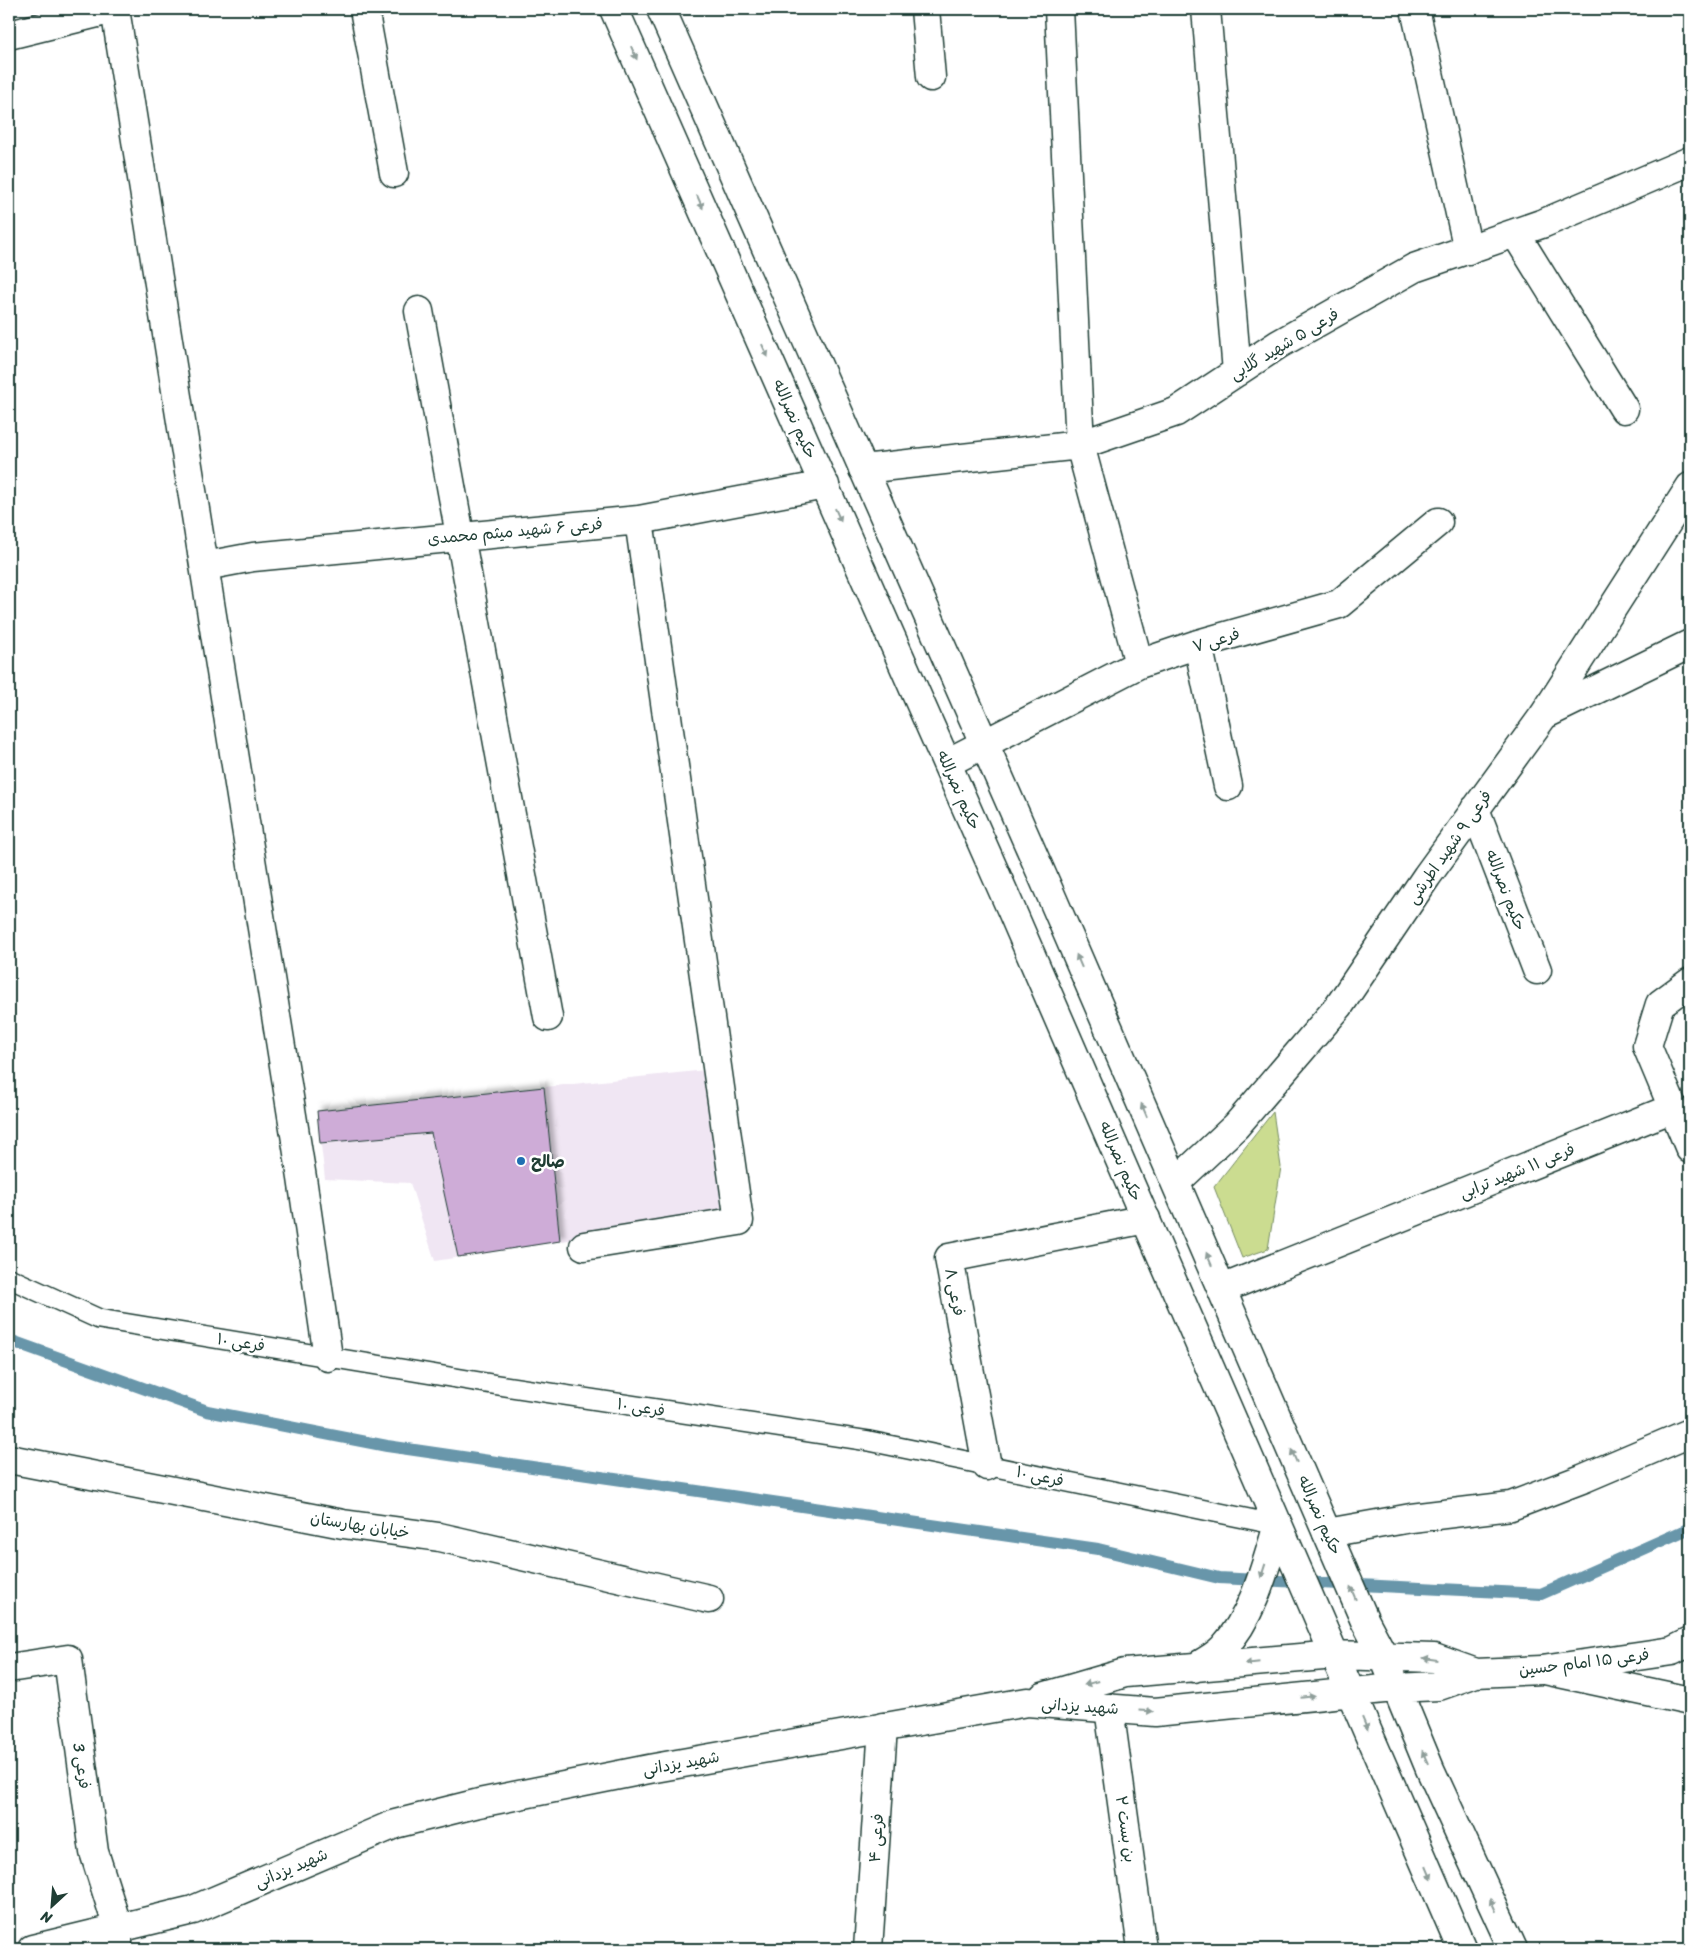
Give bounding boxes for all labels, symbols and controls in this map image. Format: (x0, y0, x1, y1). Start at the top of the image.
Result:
one-way arrow (631, 46, 639, 60)
one-way arrow (696, 195, 704, 209)
street label: فرعی ۵ شهید گلابی (1224, 300, 1344, 388)
one-way arrow (762, 344, 770, 358)
street label: حکیم نصرالله (764, 374, 826, 464)
one-way arrow (834, 508, 842, 522)
street label: فرعی ۶ شهید میثم محمدی (426, 509, 604, 553)
street label: فرعی ۷ (1189, 619, 1243, 661)
street label: حکیم نصرالله (928, 745, 990, 835)
street label: فرعی ۹ شهید اطرشی (1399, 784, 1499, 910)
street label: حکیم نصرالله (1477, 845, 1535, 935)
one-way arrow (1075, 954, 1083, 968)
one-way arrow (1140, 1103, 1148, 1117)
street label: حکیم نصرالله (1091, 1116, 1151, 1206)
street label: فرعی ۱۱ شهید ترابی (1455, 1135, 1579, 1207)
place label: صالح (531, 1147, 565, 1176)
marker: صالح (515, 1155, 527, 1167)
one-way arrow (1204, 1252, 1212, 1266)
street label: فرعی ۸ (936, 1265, 974, 1319)
street label: فرعی ۱۰ (215, 1324, 267, 1360)
street label: فرعی ۱۰ (615, 1389, 667, 1425)
one-way arrow (1290, 1449, 1298, 1463)
street label: فرعی ۱۰ (1013, 1457, 1067, 1495)
street label: حکیم نصرالله (1289, 1470, 1351, 1560)
street label: خیابان بهارستان (308, 1503, 412, 1547)
one-way arrow (1259, 1564, 1266, 1579)
one-way arrow (1349, 1586, 1357, 1600)
street label: فرعی ۱۵ امام حسین (1517, 1640, 1651, 1684)
one-way arrow (1422, 1654, 1438, 1662)
one-way arrow (1244, 1659, 1260, 1667)
one-way arrow (1084, 1680, 1099, 1688)
street label: شهید یزدانی (1040, 1689, 1120, 1723)
one-way arrow (1300, 1693, 1316, 1701)
one-way arrow (1138, 1707, 1154, 1715)
one-way arrow (1361, 1717, 1369, 1731)
street label: فرعی 3 (64, 1741, 100, 1791)
street label: شهید یزدانی (640, 1742, 722, 1784)
one-way arrow (1420, 1750, 1428, 1764)
street label: بن بست ۲ (1107, 1794, 1145, 1864)
street label: فرعی ۴ (860, 1812, 892, 1864)
street label: شهید یزدانی (250, 1840, 332, 1896)
one-way arrow (1426, 1866, 1434, 1880)
north arrow (28, 1880, 78, 1930)
one-way arrow (1488, 1898, 1496, 1912)
text: N (36, 1904, 57, 1931)

